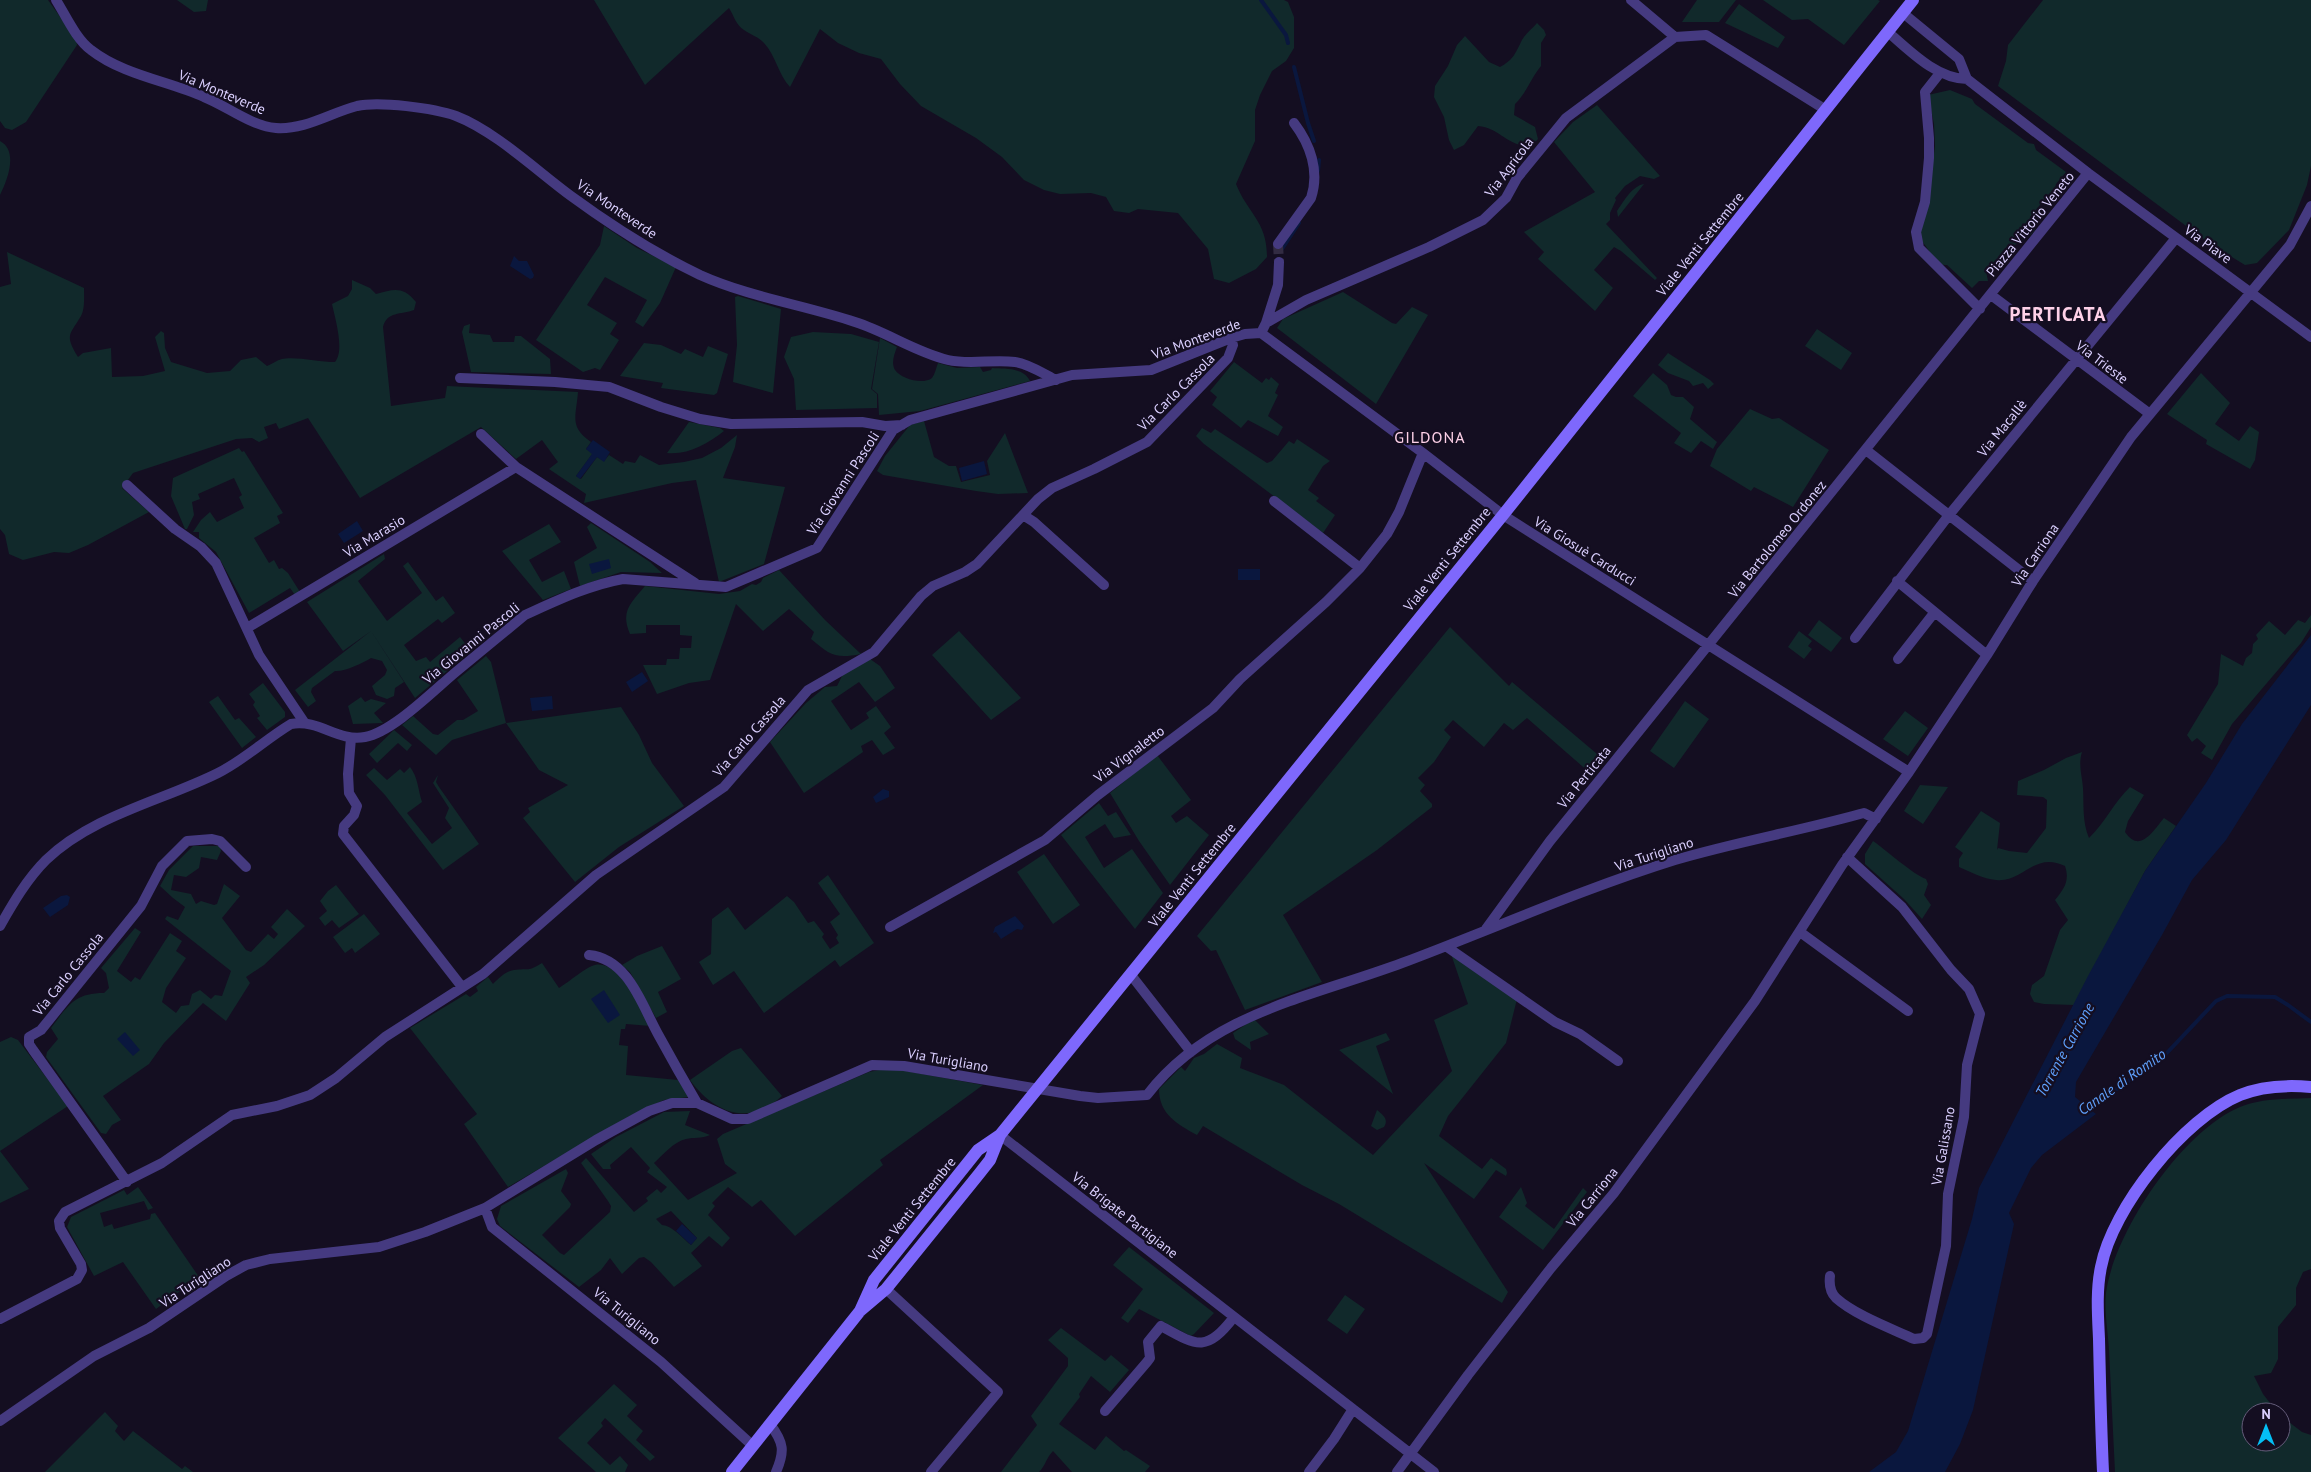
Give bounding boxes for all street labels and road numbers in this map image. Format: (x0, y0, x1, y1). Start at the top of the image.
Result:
street label: Via Monteverde (175, 65, 268, 118)
street label: Via Agricola (1480, 133, 1537, 201)
street label: Piazza Vittorio Veneto (1982, 168, 2078, 280)
street label: Via Monteverde (573, 175, 661, 243)
street label: Viale Venti Settembre (1652, 188, 1748, 301)
street label: Via Piave (2180, 220, 2235, 267)
street label: Via Monteverde (1148, 315, 1243, 364)
street label: Via Trieste (2071, 336, 2132, 388)
street label: Via Carlo Cassola (1133, 349, 1219, 435)
street label: Via Macallè (1973, 396, 2031, 461)
street label: Via Giovanni Pascoli (802, 428, 883, 539)
street label: Via Bartolomeo Ordonez (1723, 477, 1830, 602)
street label: Viale Venti Settembre (1399, 503, 1495, 616)
street label: Via Marasio (339, 510, 408, 562)
street label: Via Giosuè Carducci (1530, 512, 1639, 590)
street label: Via Carriona (2007, 520, 2063, 591)
street label: Via Giovanni Pascoli (418, 598, 523, 688)
street label: Via Carlo Cassola (708, 691, 789, 781)
street label: Via Vignaletto (1089, 722, 1168, 787)
street label: Via Perticata (1553, 742, 1615, 813)
street label: Viale Venti Settembre (1144, 819, 1240, 932)
street label: Via Turigliano (1611, 833, 1696, 876)
street label: Via Carlo Cassola (28, 929, 107, 1020)
street label: Via Turigliano (905, 1044, 990, 1076)
street label: Via Galissano (1927, 1105, 1959, 1188)
street label: Viale Venti Settembre (864, 1153, 960, 1266)
street label: Via Carriona (1562, 1163, 1622, 1232)
street label: Via Brigate Partigiane (1067, 1167, 1182, 1262)
street label: Via Turigliano (155, 1252, 234, 1312)
street label: Via Turigliano (589, 1283, 664, 1349)

